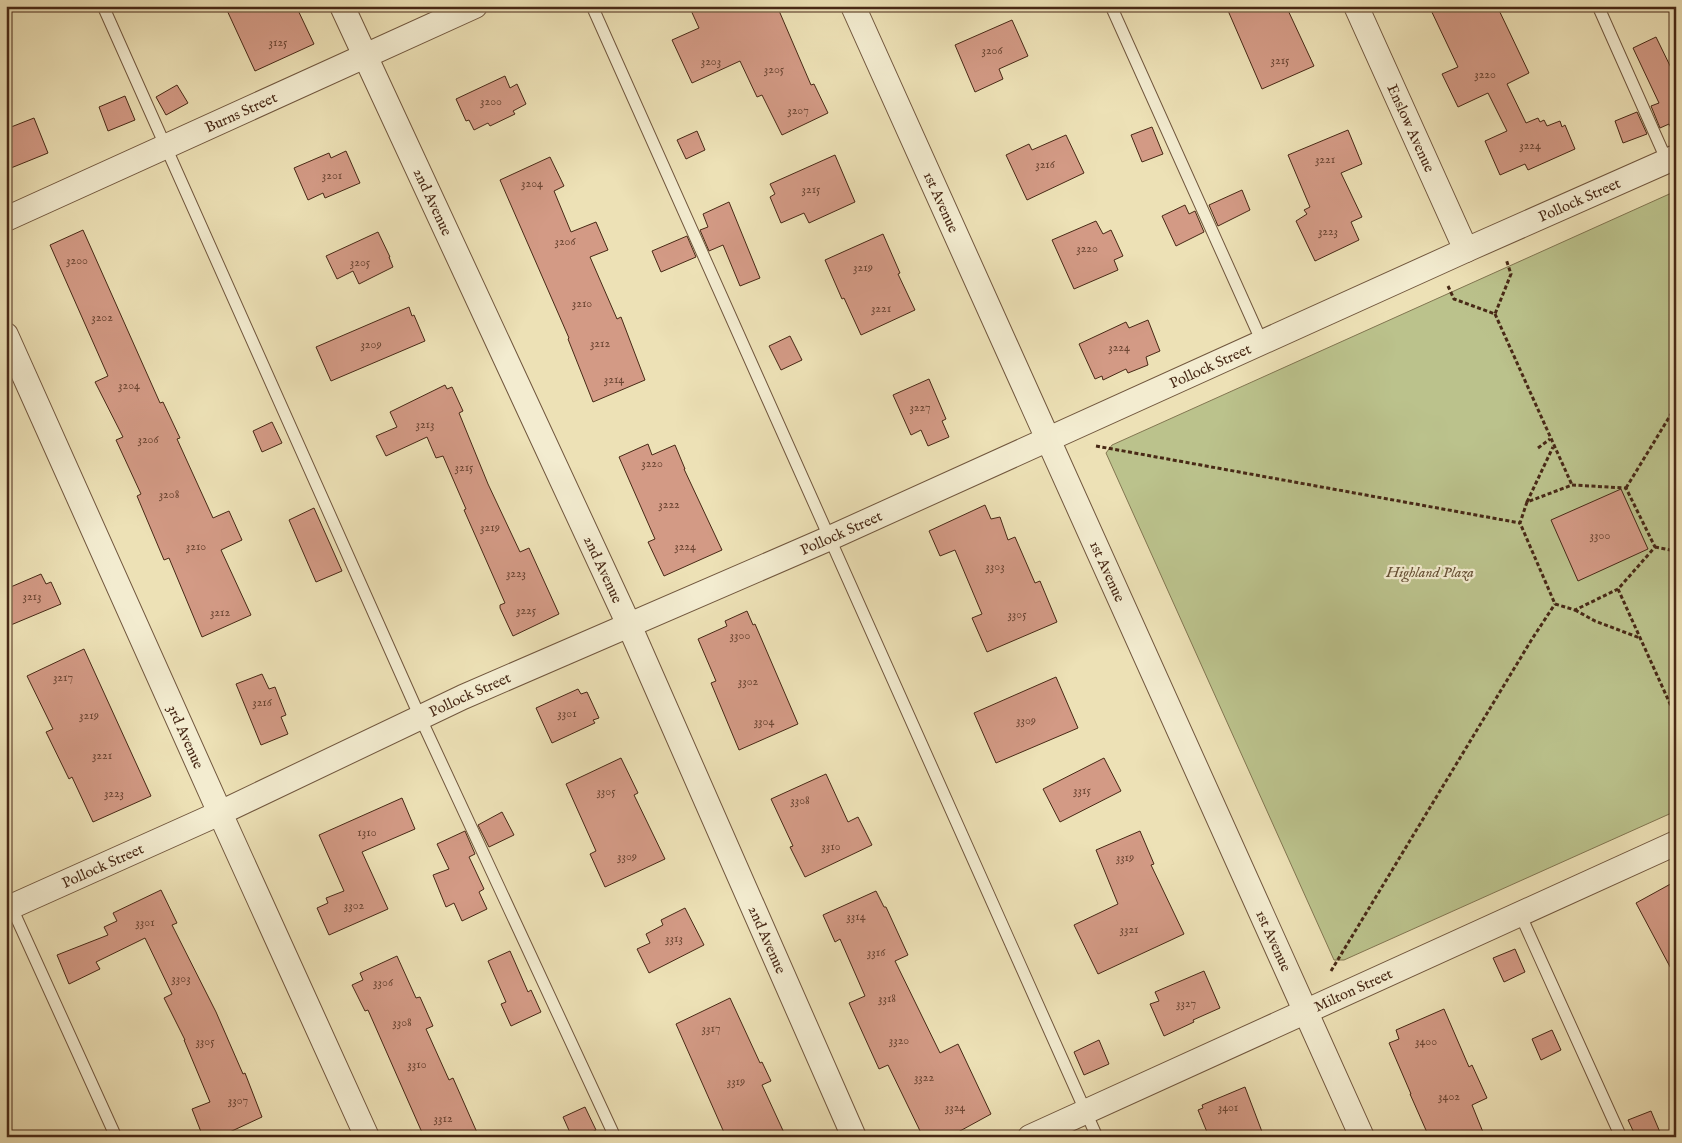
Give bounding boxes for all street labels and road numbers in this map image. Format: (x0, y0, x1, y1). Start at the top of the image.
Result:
street label: Enslow Avenue (1383, 81, 1439, 175)
street label: Burns Street (202, 88, 280, 137)
street label: 2nd Avenue (409, 165, 457, 239)
street label: 1st Avenue (919, 168, 963, 236)
street label: Pollock Street (1535, 173, 1623, 226)
street label: Pollock Street (1166, 339, 1254, 393)
street label: Pollock Street (797, 506, 885, 559)
street label: 2nd Avenue (579, 533, 627, 606)
street label: 1st Avenue (1085, 538, 1130, 605)
street label: Pollock Street (426, 668, 514, 721)
street label: 3rd Avenue (163, 702, 208, 772)
street label: Pollock Street (59, 839, 147, 892)
street label: 2nd Avenue (744, 903, 791, 977)
street label: 1st Avenue (1252, 907, 1296, 974)
street label: Milton Street (1311, 964, 1395, 1016)

